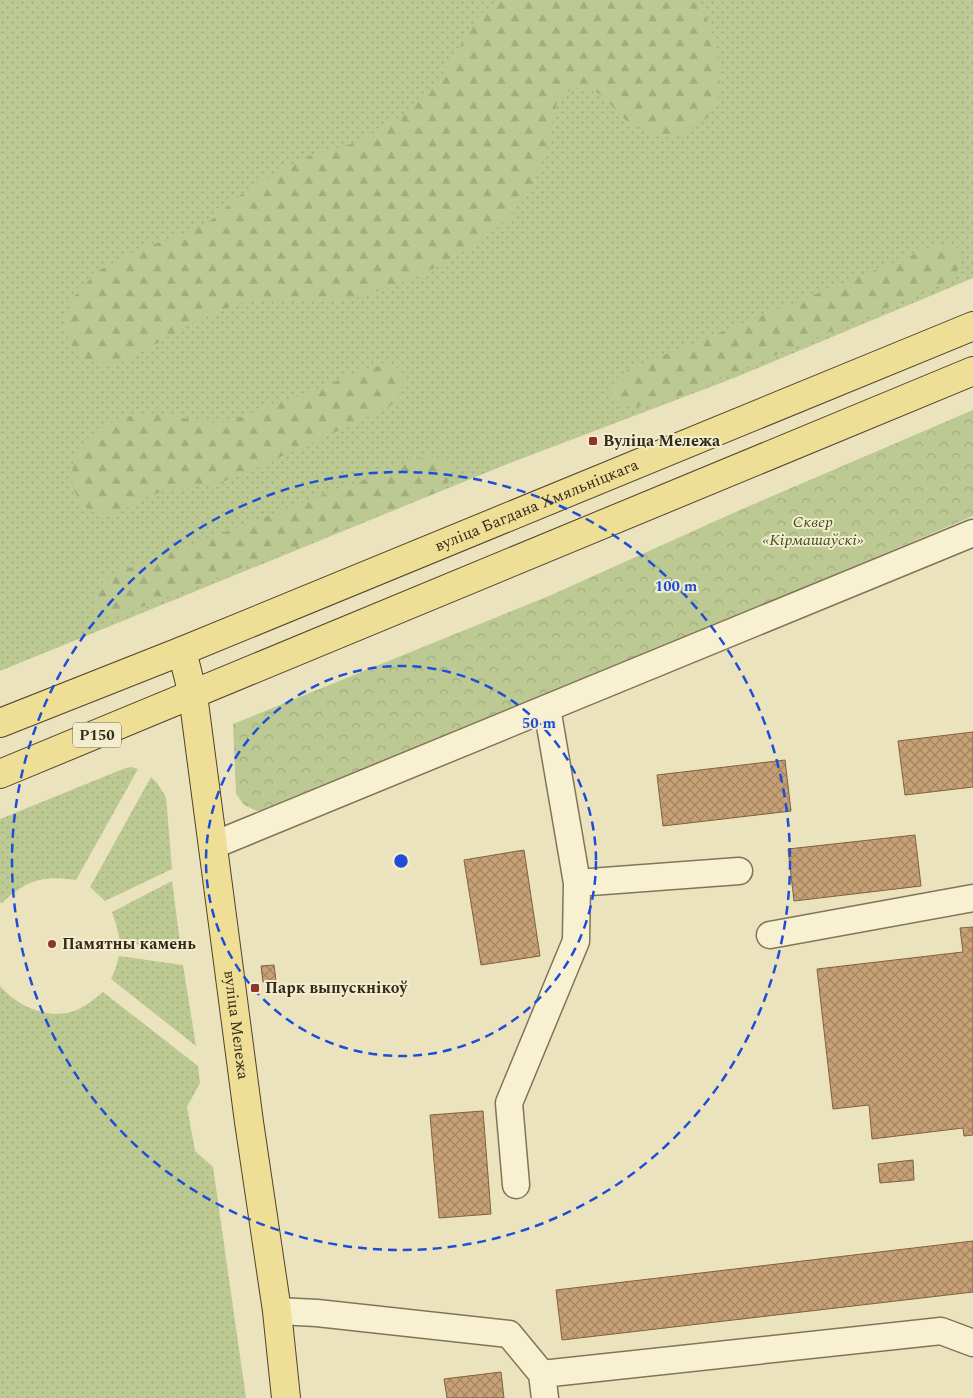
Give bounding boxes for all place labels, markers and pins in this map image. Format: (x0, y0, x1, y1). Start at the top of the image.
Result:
place label: Вуліца Мележа (603, 429, 721, 453)
marker: Вуліца Мележа (587, 435, 599, 447)
centre of rings (392, 852, 410, 870)
place label: Памятны камень (62, 932, 196, 956)
marker: Памятны камень (46, 938, 58, 950)
place label: Парк выпускнікоў (265, 976, 409, 1000)
marker: Парк выпускнікоў (249, 982, 261, 994)

